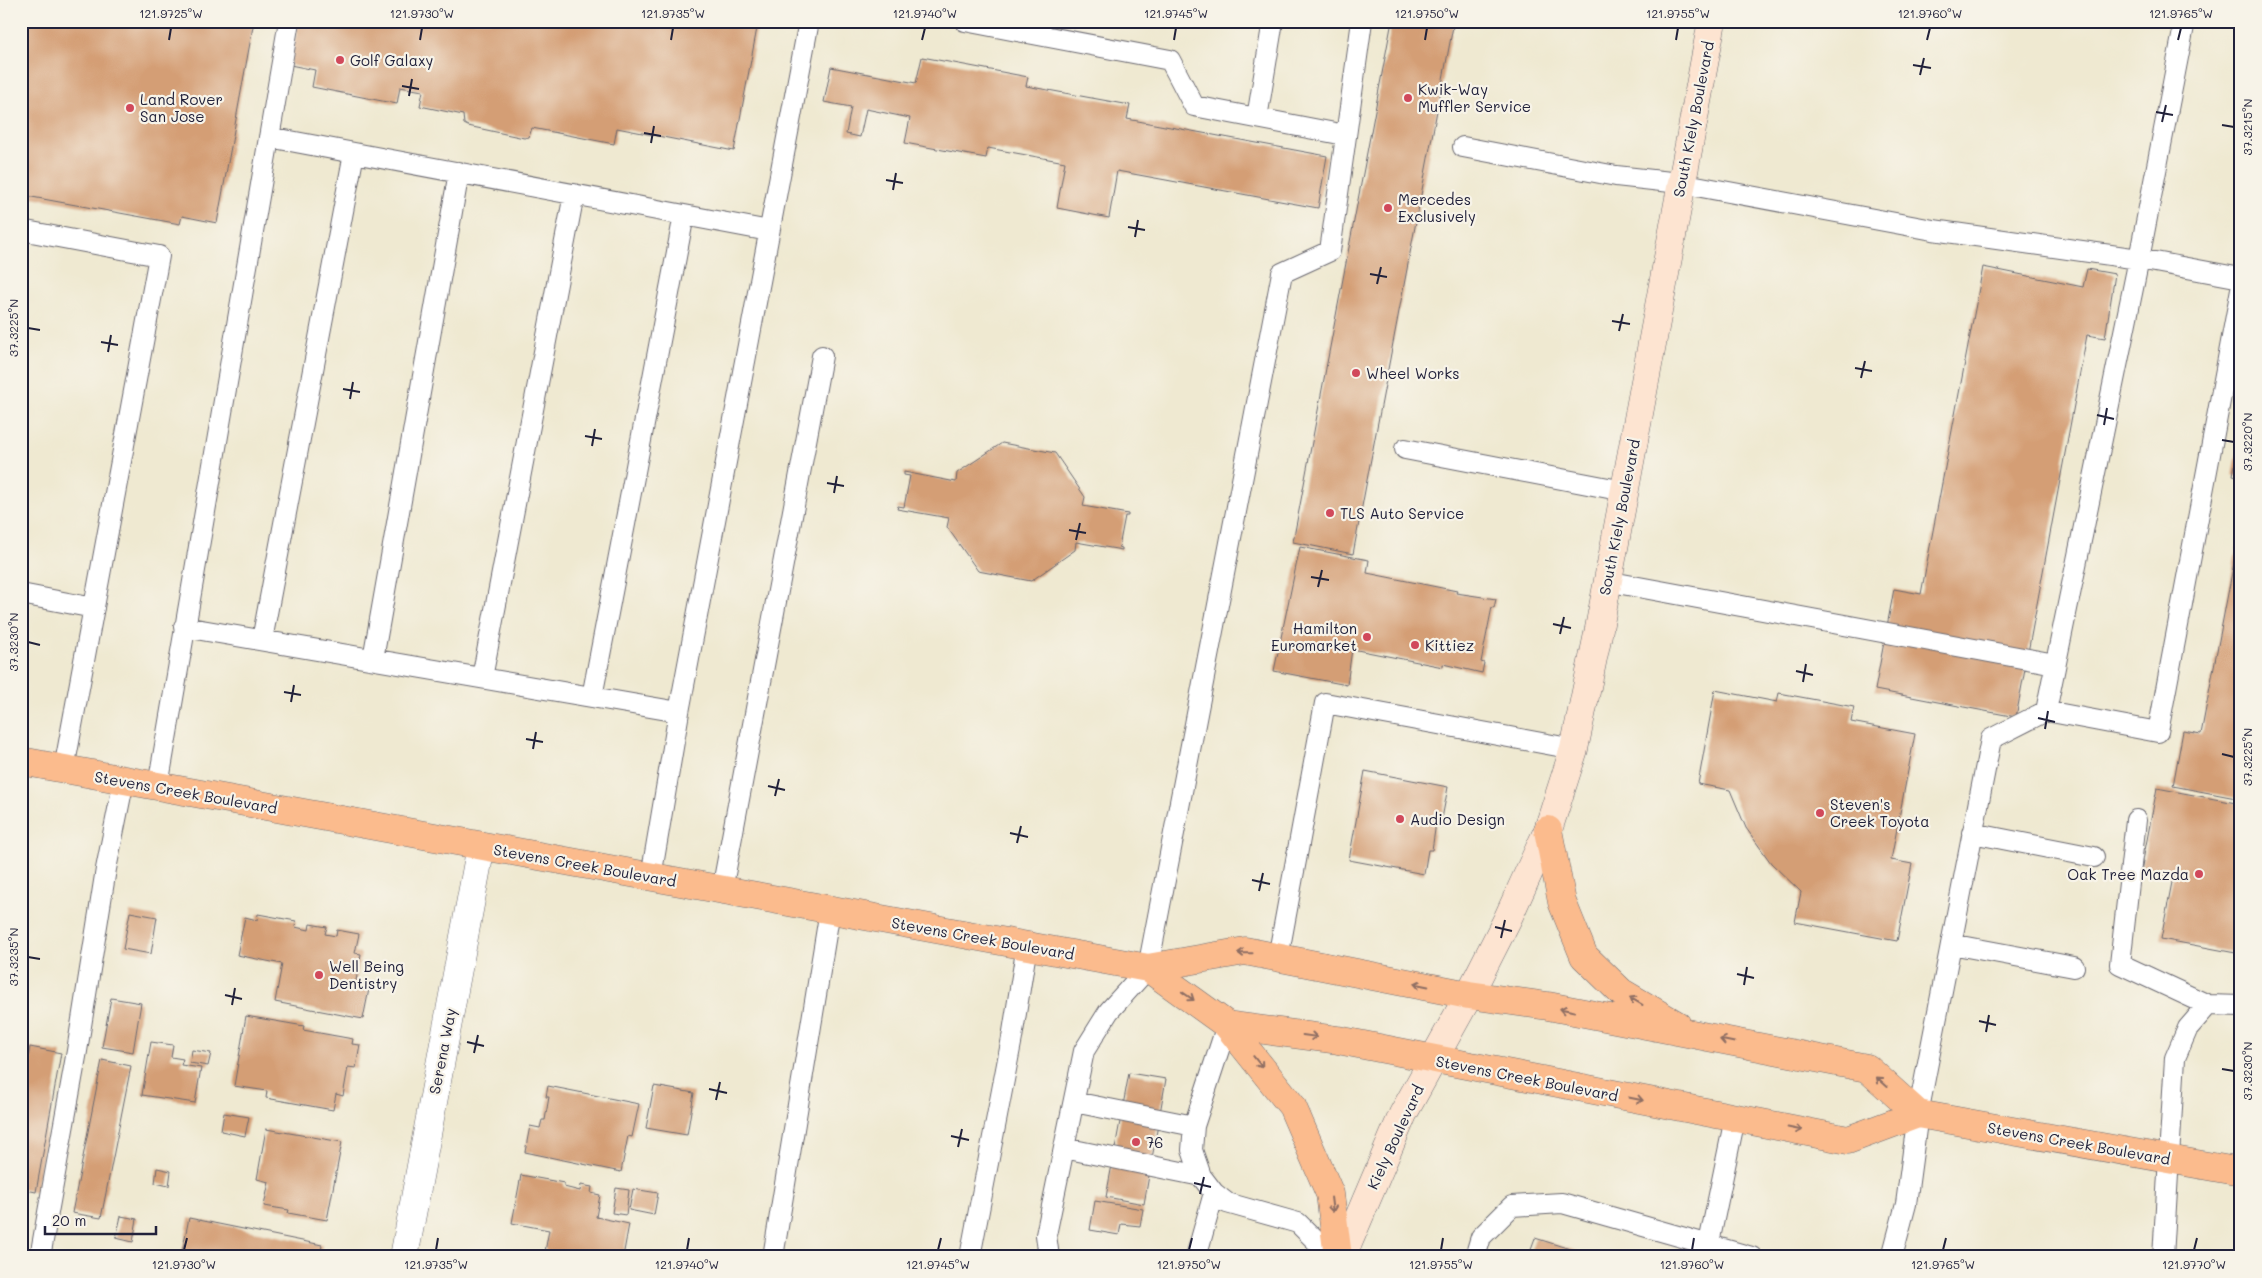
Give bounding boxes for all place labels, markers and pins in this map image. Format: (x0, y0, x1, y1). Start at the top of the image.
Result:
place label: Golf Galaxy (350, 50, 434, 70)
marker: Golf Galaxy (334, 54, 346, 66)
place label: Kwik-Way Muffler Service (1418, 79, 1531, 116)
place label: Land Rover San Jose (140, 89, 223, 126)
marker: Kwik-Way Muffler Service (1402, 92, 1414, 104)
marker: Land Rover San Jose (124, 102, 136, 114)
place label: Mercedes Exclusively (1398, 189, 1476, 226)
marker: Mercedes Exclusively (1382, 202, 1394, 214)
place label: Wheel Works (1366, 363, 1460, 383)
marker: Wheel Works (1350, 367, 1362, 379)
place label: TLS Auto Service (1340, 503, 1464, 523)
marker: TLS Auto Service (1324, 507, 1336, 519)
place label: Hamilton Euromarket (1271, 618, 1357, 655)
marker: Hamilton Euromarket (1361, 631, 1373, 643)
place label: Kittiez (1425, 635, 1474, 655)
marker: Kittiez (1409, 639, 1421, 651)
place label: Steven's Creek Toyota (1830, 794, 1930, 831)
marker: Steven's Creek Toyota (1814, 807, 1826, 819)
place label: Audio Design (1410, 809, 1505, 829)
marker: Audio Design (1394, 813, 1406, 825)
place label: Oak Tree Mazda (2067, 864, 2189, 884)
marker: Oak Tree Mazda (2193, 868, 2205, 880)
place label: Well Being Dentistry (329, 956, 404, 993)
marker: Well Being Dentistry (313, 969, 325, 981)
place label: 76 (1146, 1132, 1163, 1152)
marker: 76 (1130, 1136, 1142, 1148)

